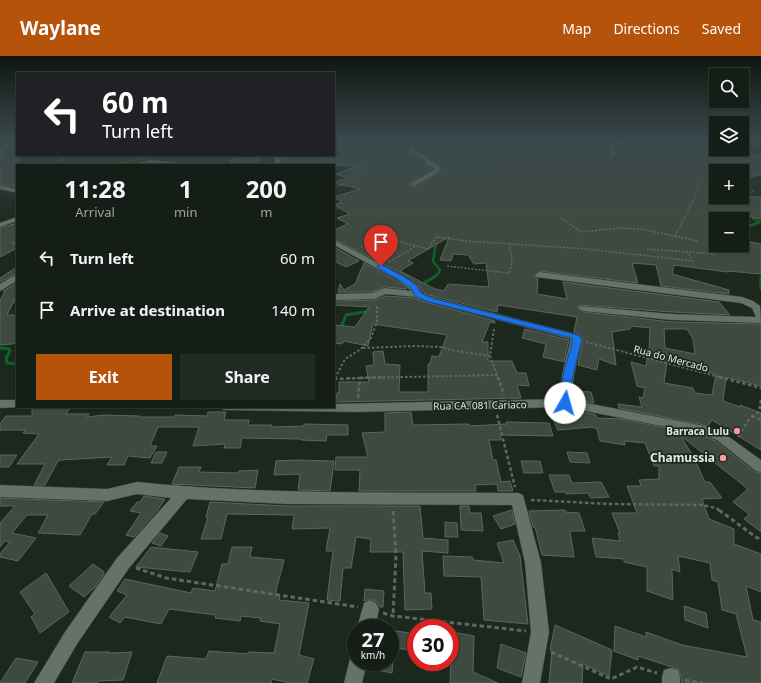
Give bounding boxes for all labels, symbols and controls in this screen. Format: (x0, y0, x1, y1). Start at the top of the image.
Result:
text: Waylane (20, 15, 101, 41)
text: Map (562, 19, 591, 38)
text: Directions (613, 19, 680, 38)
text: Saved (702, 19, 741, 38)
map controls (709, 68, 749, 252)
button: search (709, 68, 749, 108)
text: 60 m (102, 83, 169, 121)
icon: left (36, 88, 88, 140)
button: layers (709, 116, 749, 156)
text: Turn left (102, 119, 173, 143)
button: + (709, 164, 749, 204)
text: 11:28 (64, 172, 126, 205)
text: 1 (179, 172, 193, 205)
text: 200 (246, 172, 287, 205)
text: Arrival (75, 203, 115, 221)
text: min (174, 203, 197, 221)
text: m (260, 203, 272, 221)
button: − (709, 212, 749, 252)
pin (364, 225, 398, 266)
icon: arrive (370, 231, 392, 253)
icon: left (36, 247, 58, 269)
text: Turn left (70, 248, 134, 268)
text: 60 m (280, 248, 315, 268)
icon: arrive (36, 299, 58, 321)
text: Arrive at destination (70, 300, 225, 320)
text: 140 m (271, 300, 315, 320)
street label: Rua do Mercado (632, 341, 710, 375)
button: Exit (36, 354, 172, 400)
button: Share (180, 354, 315, 400)
position arrow (544, 382, 586, 424)
street label: Rua CA. 081 Cariaco (433, 397, 527, 413)
place label: Barraca Lulu (666, 424, 729, 438)
marker: Barraca Lulu (732, 426, 742, 436)
place label: Chamussia (650, 449, 715, 466)
marker: Chamussia (718, 453, 728, 463)
speed limit sign: 30 (407, 619, 459, 671)
text: 27 (362, 626, 384, 653)
text: km/h (361, 648, 385, 662)

